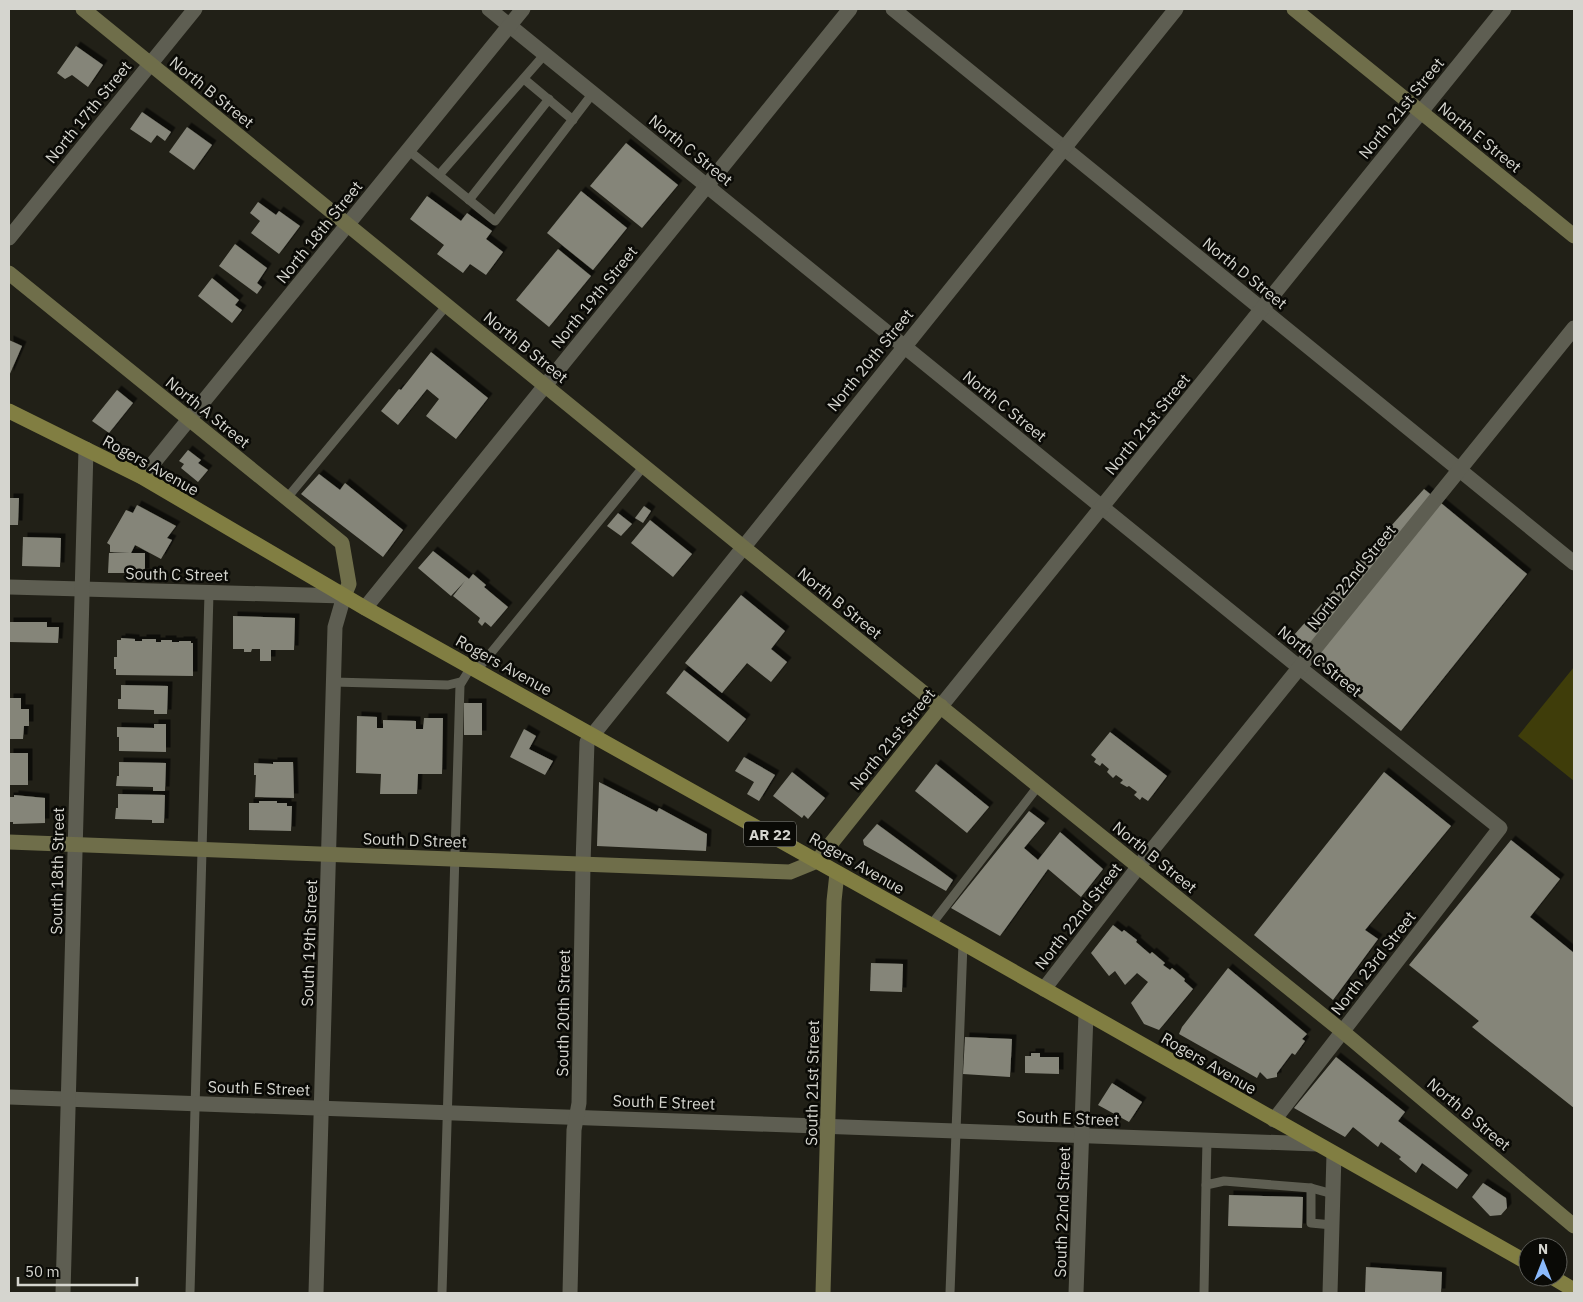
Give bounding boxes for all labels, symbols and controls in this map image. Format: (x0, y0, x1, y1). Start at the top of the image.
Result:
street label: North B Street (166, 52, 258, 132)
street label: North 21st Street (1354, 53, 1448, 163)
street label: North 17th Street (40, 57, 136, 167)
street label: North E Street (1434, 97, 1526, 177)
street label: North C Street (645, 110, 737, 190)
street label: North 18th Street (271, 177, 367, 287)
street label: North D Street (1199, 233, 1291, 313)
street label: North 19th Street (546, 242, 642, 352)
street label: North 20th Street (822, 305, 918, 415)
street label: North B Street (480, 307, 572, 387)
street label: North C Street (959, 366, 1051, 446)
street label: North 21st Street (1100, 369, 1194, 479)
street label: North A Street (162, 372, 254, 452)
street label: Rogers Avenue (99, 430, 203, 500)
street label: North 22nd Street (1302, 520, 1400, 634)
street label: South C Street (125, 563, 229, 585)
street label: North B Street (794, 563, 886, 643)
street label: North C Street (1274, 621, 1366, 701)
street label: Rogers Avenue (452, 630, 556, 700)
street label: North 21st Street (845, 684, 939, 794)
street label: South 18th Street (46, 807, 68, 935)
street label: North B Street (1109, 817, 1201, 897)
road number: AR 22 (744, 822, 796, 846)
street label: South D Street (363, 828, 467, 852)
street label: Rogers Avenue (806, 828, 908, 899)
street label: North 22nd Street (1030, 859, 1126, 973)
street label: South 19th Street (297, 879, 321, 1007)
street label: North 23rd Street (1326, 907, 1420, 1019)
street label: South 20th Street (552, 949, 574, 1077)
street label: South 21st Street (801, 1020, 823, 1146)
street label: Rogers Avenue (1158, 1028, 1260, 1099)
street label: North B Street (1423, 1073, 1515, 1155)
street label: South E Street (207, 1076, 311, 1100)
street label: South E Street (612, 1090, 716, 1114)
street label: South E Street (1016, 1106, 1120, 1130)
street label: South 22nd Street (1050, 1146, 1074, 1278)
north arrow (1518, 1237, 1568, 1287)
text: N (1538, 1240, 1548, 1258)
scale bar (18, 1254, 136, 1286)
text: 50 m (25, 1262, 60, 1281)

